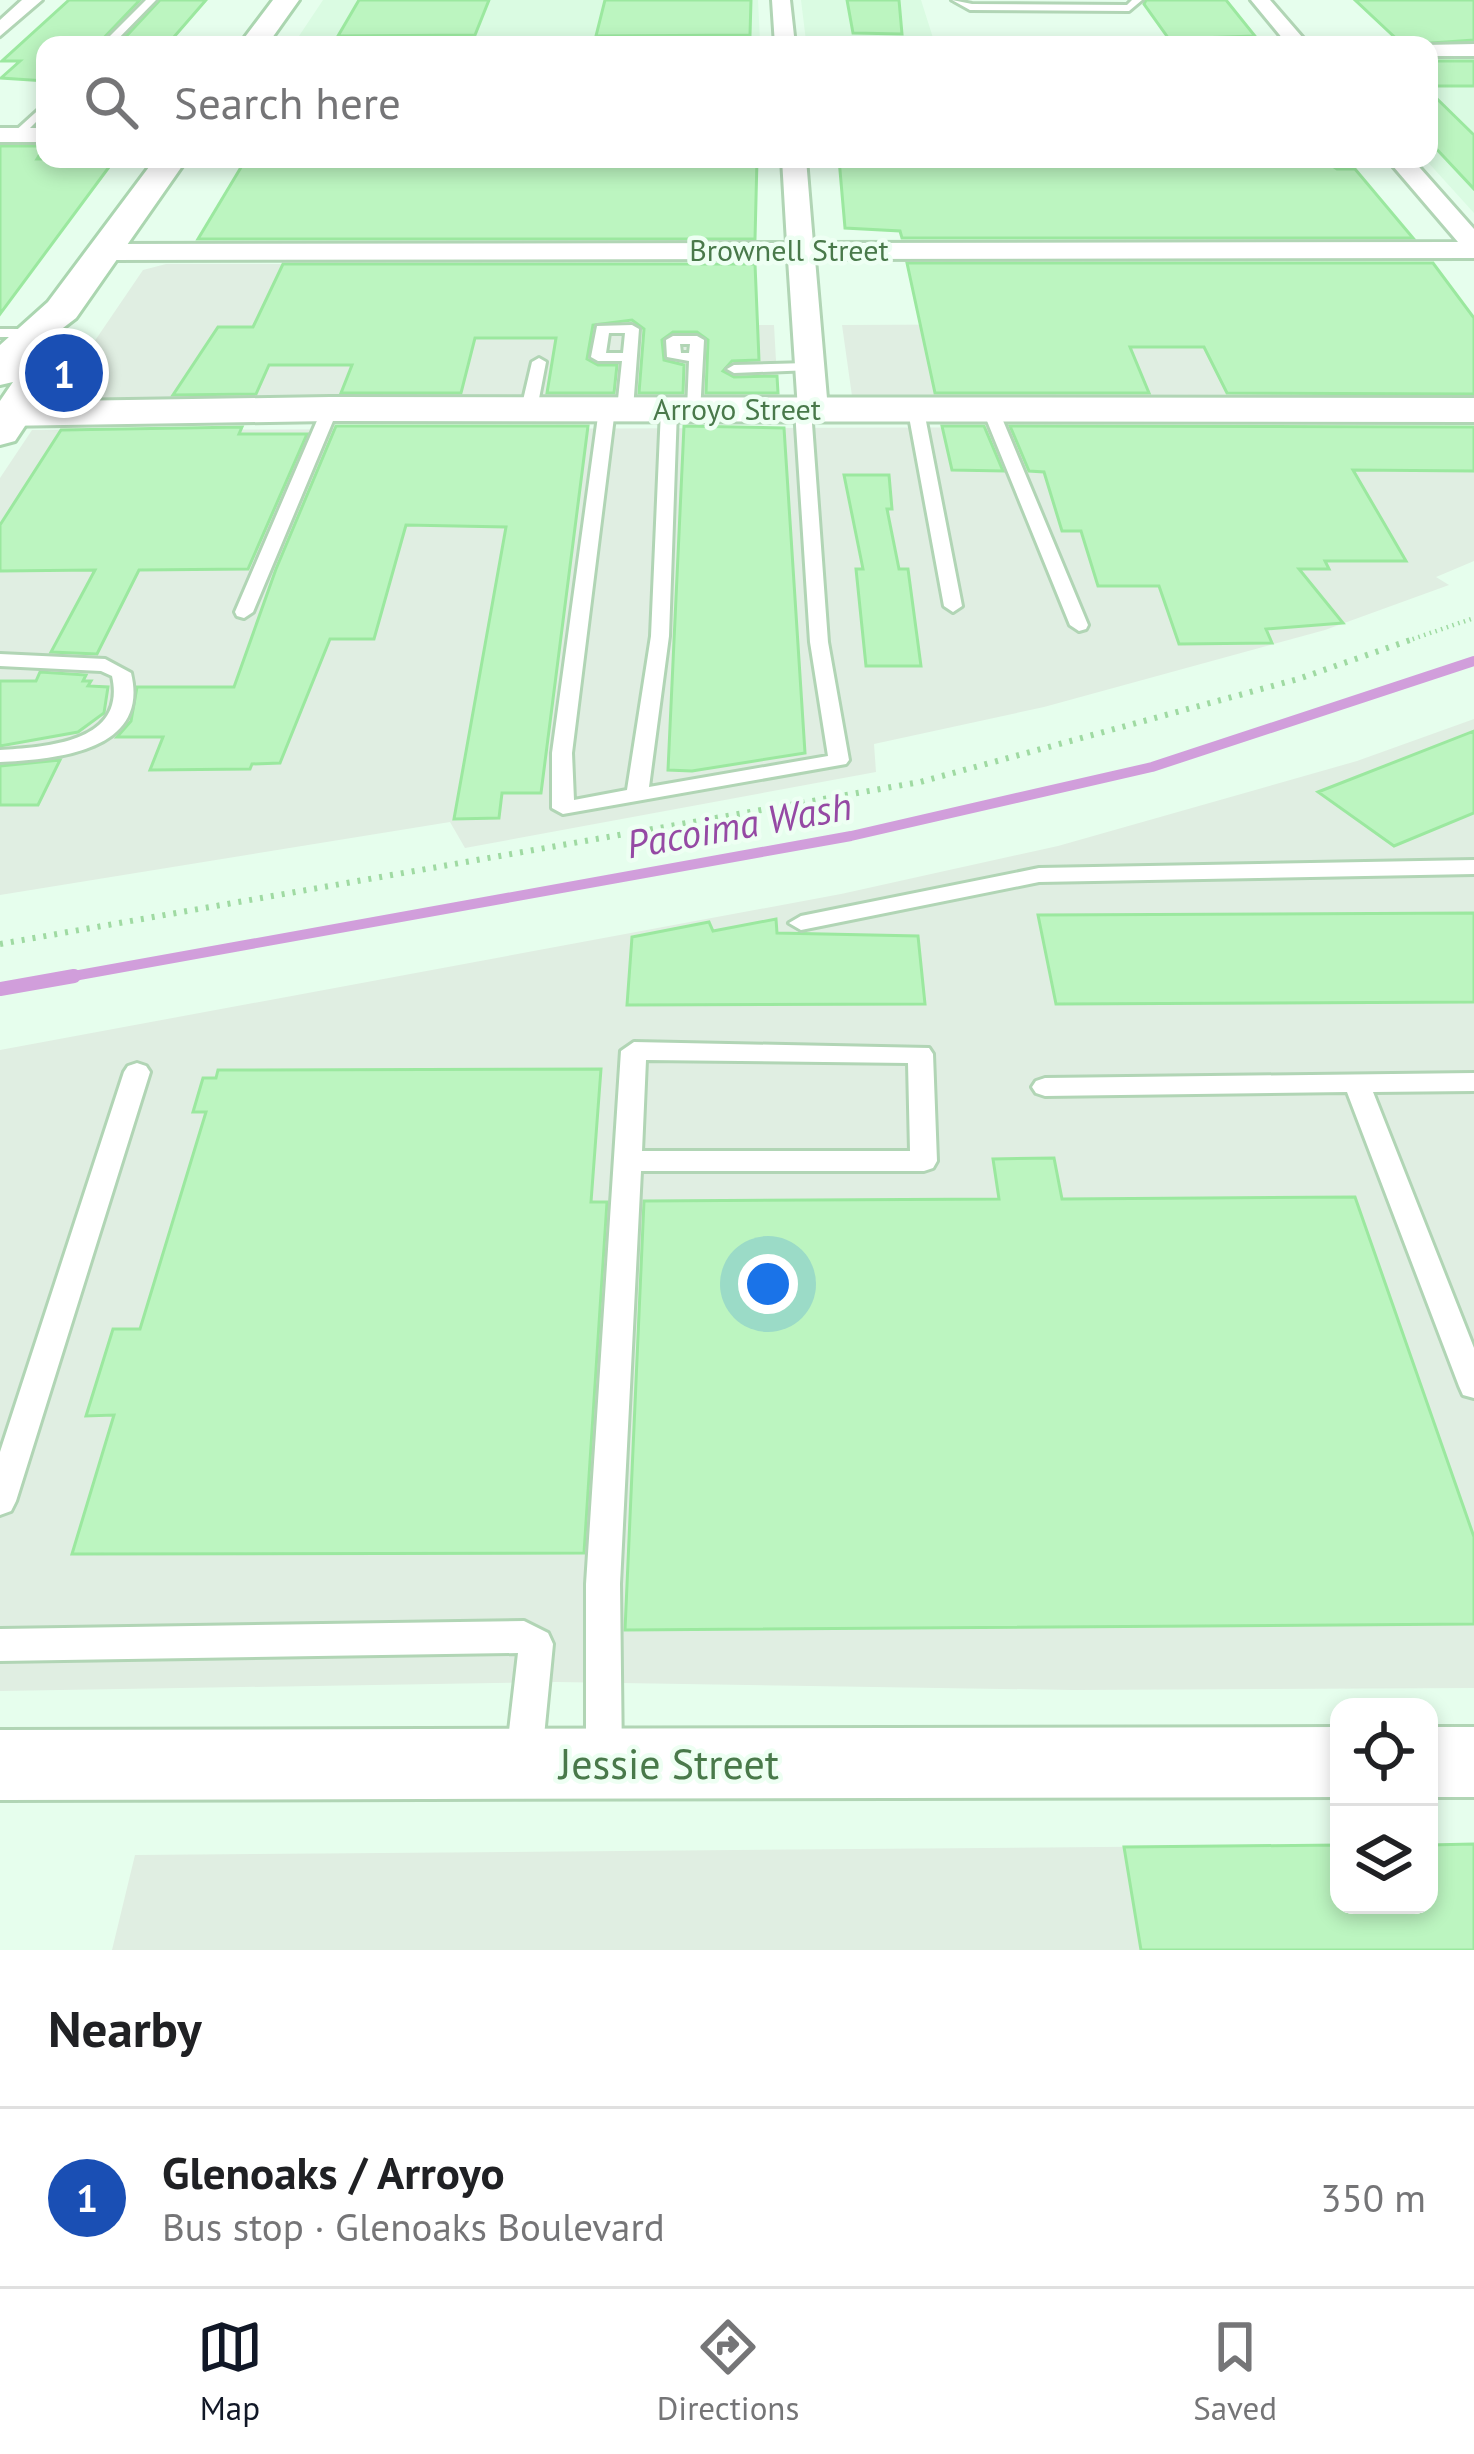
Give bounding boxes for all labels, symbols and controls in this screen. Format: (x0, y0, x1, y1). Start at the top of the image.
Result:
search box (36, 36, 1438, 168)
icon: search (78, 69, 144, 135)
text: Search here (174, 73, 401, 131)
street label: Brownell Street (689, 230, 889, 269)
pin: 1 (25, 328, 103, 418)
street label: Arroyo Street (653, 389, 821, 428)
water label: Pacoima Wash (622, 780, 855, 869)
your location (738, 1254, 798, 1314)
map controls (1330, 1698, 1438, 1914)
button: locate (1330, 1698, 1438, 1806)
street label: Jessie Street (557, 1736, 779, 1791)
button: layers (1330, 1806, 1438, 1914)
text: Nearby (48, 1995, 202, 2061)
text: Glenoaks / Arroyo (162, 2143, 505, 2201)
text: 1 (76, 2172, 98, 2223)
text: 350 m (1320, 2172, 1426, 2223)
text: Bus stop · Glenoaks Boulevard (162, 2201, 665, 2252)
tab: Map (197, 2314, 263, 2429)
tab: Directions (657, 2314, 799, 2429)
tab: Saved (1193, 2314, 1277, 2429)

